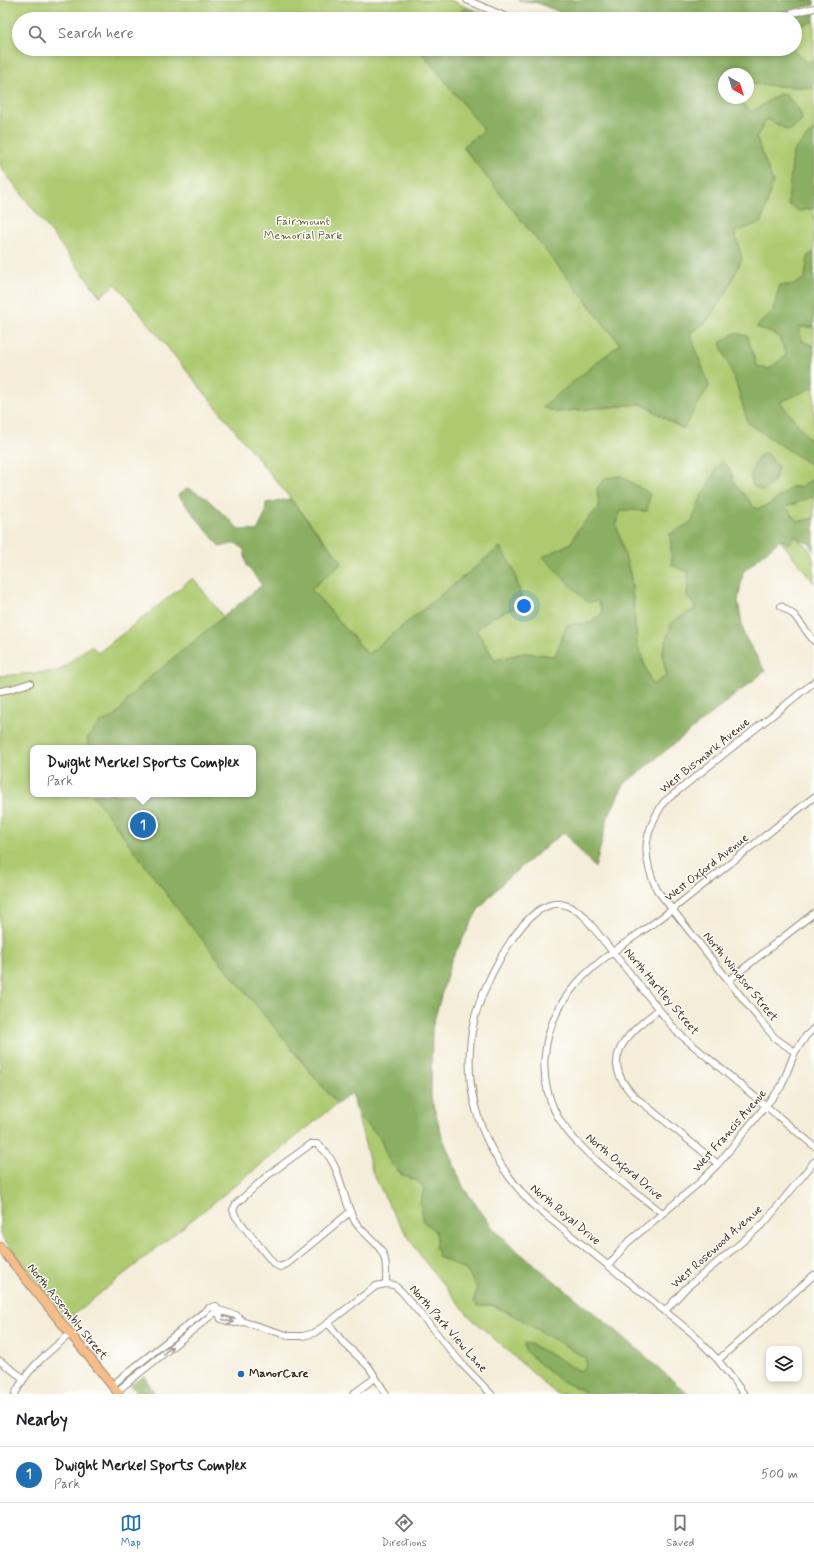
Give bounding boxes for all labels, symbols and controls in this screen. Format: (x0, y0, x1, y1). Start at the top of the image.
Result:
search box (12, 12, 802, 56)
icon: search (26, 23, 48, 45)
text: Search here (58, 24, 134, 44)
north arrow (718, 68, 754, 104)
park label: Fairmount Memorial Park (264, 214, 342, 244)
your location (514, 596, 534, 616)
street label: West Bismark Avenue (656, 714, 754, 797)
popup (30, 745, 256, 797)
text: Dwight Merkel Sports Complex (47, 753, 239, 773)
text: Park (47, 773, 73, 790)
pin: 1 (130, 810, 156, 840)
street label: West Oxford Avenue (662, 830, 753, 907)
street label: North Windsor Street (699, 929, 781, 1025)
street label: North Hartley Street (620, 945, 702, 1039)
street label: West Francis Avenue (689, 1086, 771, 1176)
street label: North Oxford Drive (581, 1130, 666, 1205)
street label: North Royal Drive (526, 1181, 604, 1249)
street label: West Rosewood Avenue (668, 1202, 766, 1292)
street label: North Assembly Street (23, 1260, 111, 1364)
street label: North Park View Lane (405, 1282, 491, 1376)
one-way arrow (221, 1318, 234, 1325)
one-way arrow (163, 1346, 174, 1354)
map controls (766, 1346, 802, 1382)
button: layers (766, 1346, 802, 1382)
place label: ManorCare (249, 1366, 309, 1382)
marker: ManorCare (236, 1369, 246, 1379)
text: Nearby (16, 1409, 68, 1431)
text: Dwight Merkel Sports Complex (54, 1456, 246, 1476)
text: 1 (26, 1466, 32, 1483)
text: 500 m (761, 1466, 798, 1483)
text: Park (54, 1476, 80, 1493)
tab: Map (120, 1512, 142, 1550)
tab: Directions (381, 1512, 427, 1550)
tab: Saved (666, 1512, 694, 1550)

